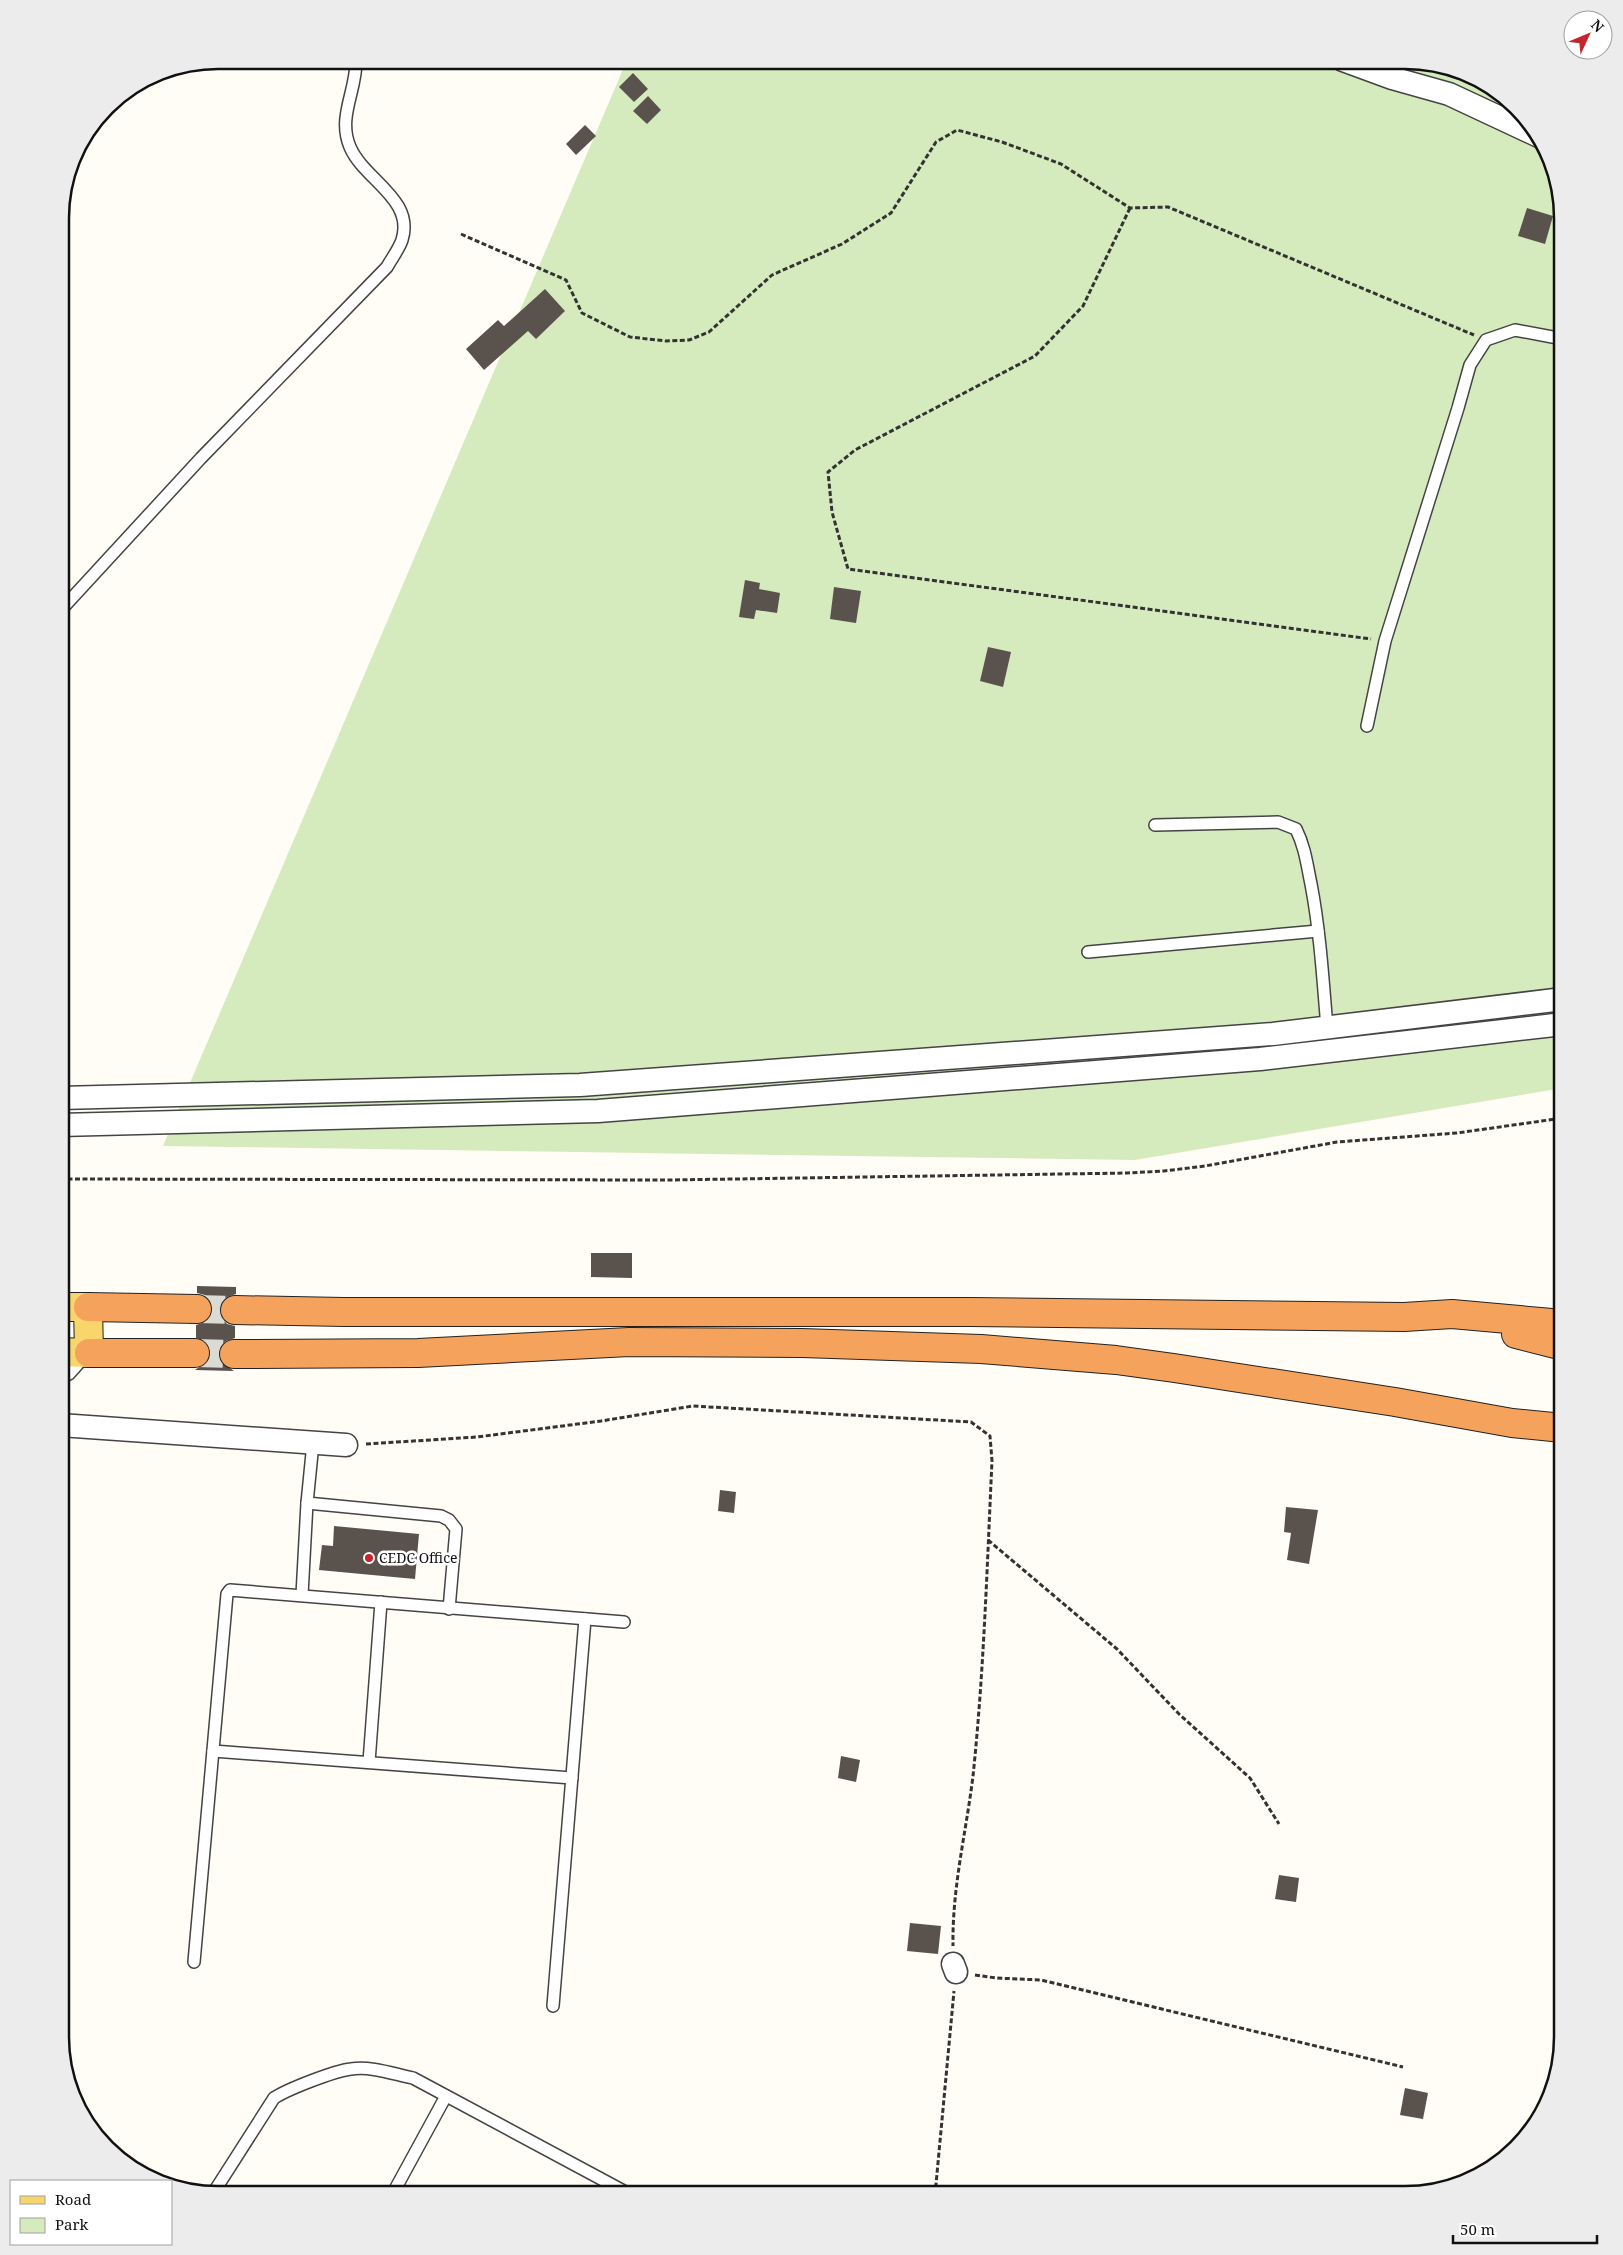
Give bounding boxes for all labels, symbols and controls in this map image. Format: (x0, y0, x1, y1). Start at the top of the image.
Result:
north arrow (1563, 10, 1613, 60)
text: N (1587, 15, 1608, 36)
place label: CEDC Office (379, 1548, 458, 1567)
marker: CEDC Office (363, 1552, 375, 1564)
legend (10, 2180, 172, 2245)
text: Road (55, 2189, 91, 2209)
scale bar (1453, 2212, 1597, 2244)
text: Park (55, 2214, 89, 2234)
text: 50 m (1460, 2219, 1495, 2239)

